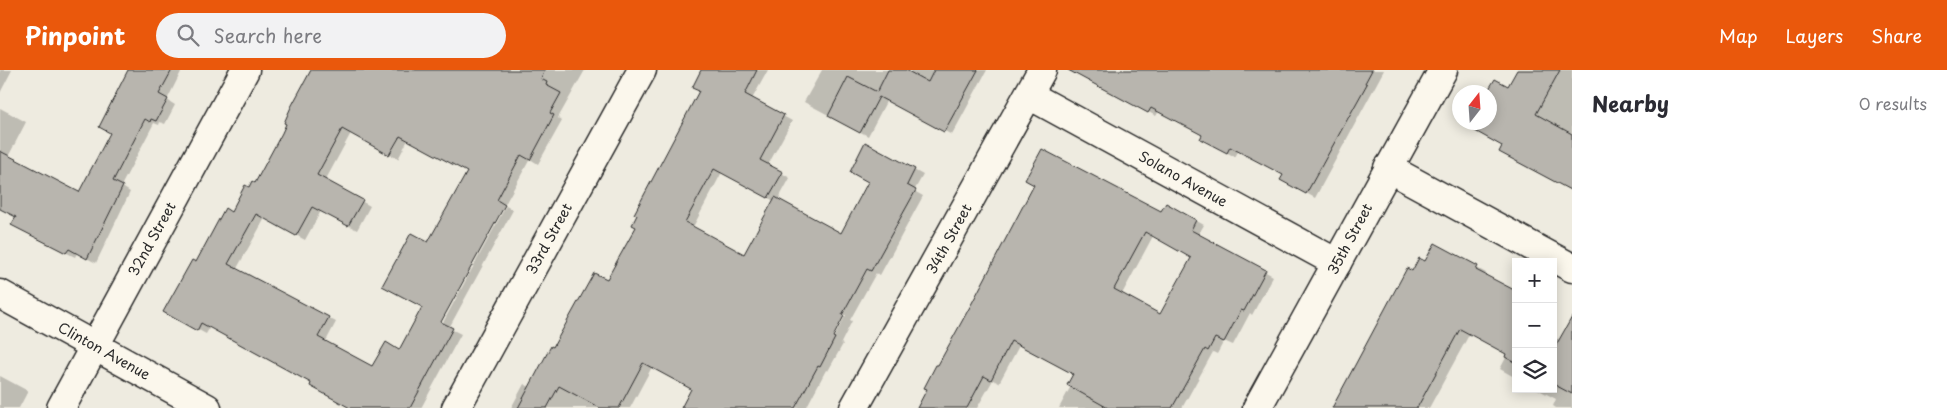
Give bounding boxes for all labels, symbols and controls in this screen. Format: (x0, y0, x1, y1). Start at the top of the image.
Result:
search box (156, 13, 506, 58)
text: Pinpoint (25, 17, 126, 53)
icon: search (174, 21, 202, 49)
text: Search here (214, 21, 322, 49)
text: Map (1719, 22, 1758, 49)
text: Layers (1786, 22, 1843, 49)
text: Share (1871, 22, 1922, 49)
north arrow (1452, 85, 1497, 130)
text: Nearby (1592, 87, 1669, 119)
text: 0 results (1859, 91, 1927, 115)
street label: Solano Avenue (1135, 146, 1232, 212)
street label: 32nd Street (123, 197, 181, 280)
street label: 33rd Street (520, 199, 577, 278)
street label: 34th Street (921, 199, 977, 278)
street label: 35th Street (1322, 199, 1377, 278)
map controls (1512, 258, 1557, 393)
button: + (1512, 258, 1557, 303)
button: − (1512, 303, 1557, 348)
street label: Clinton Avenue (54, 317, 155, 385)
button: layers (1512, 348, 1557, 393)

